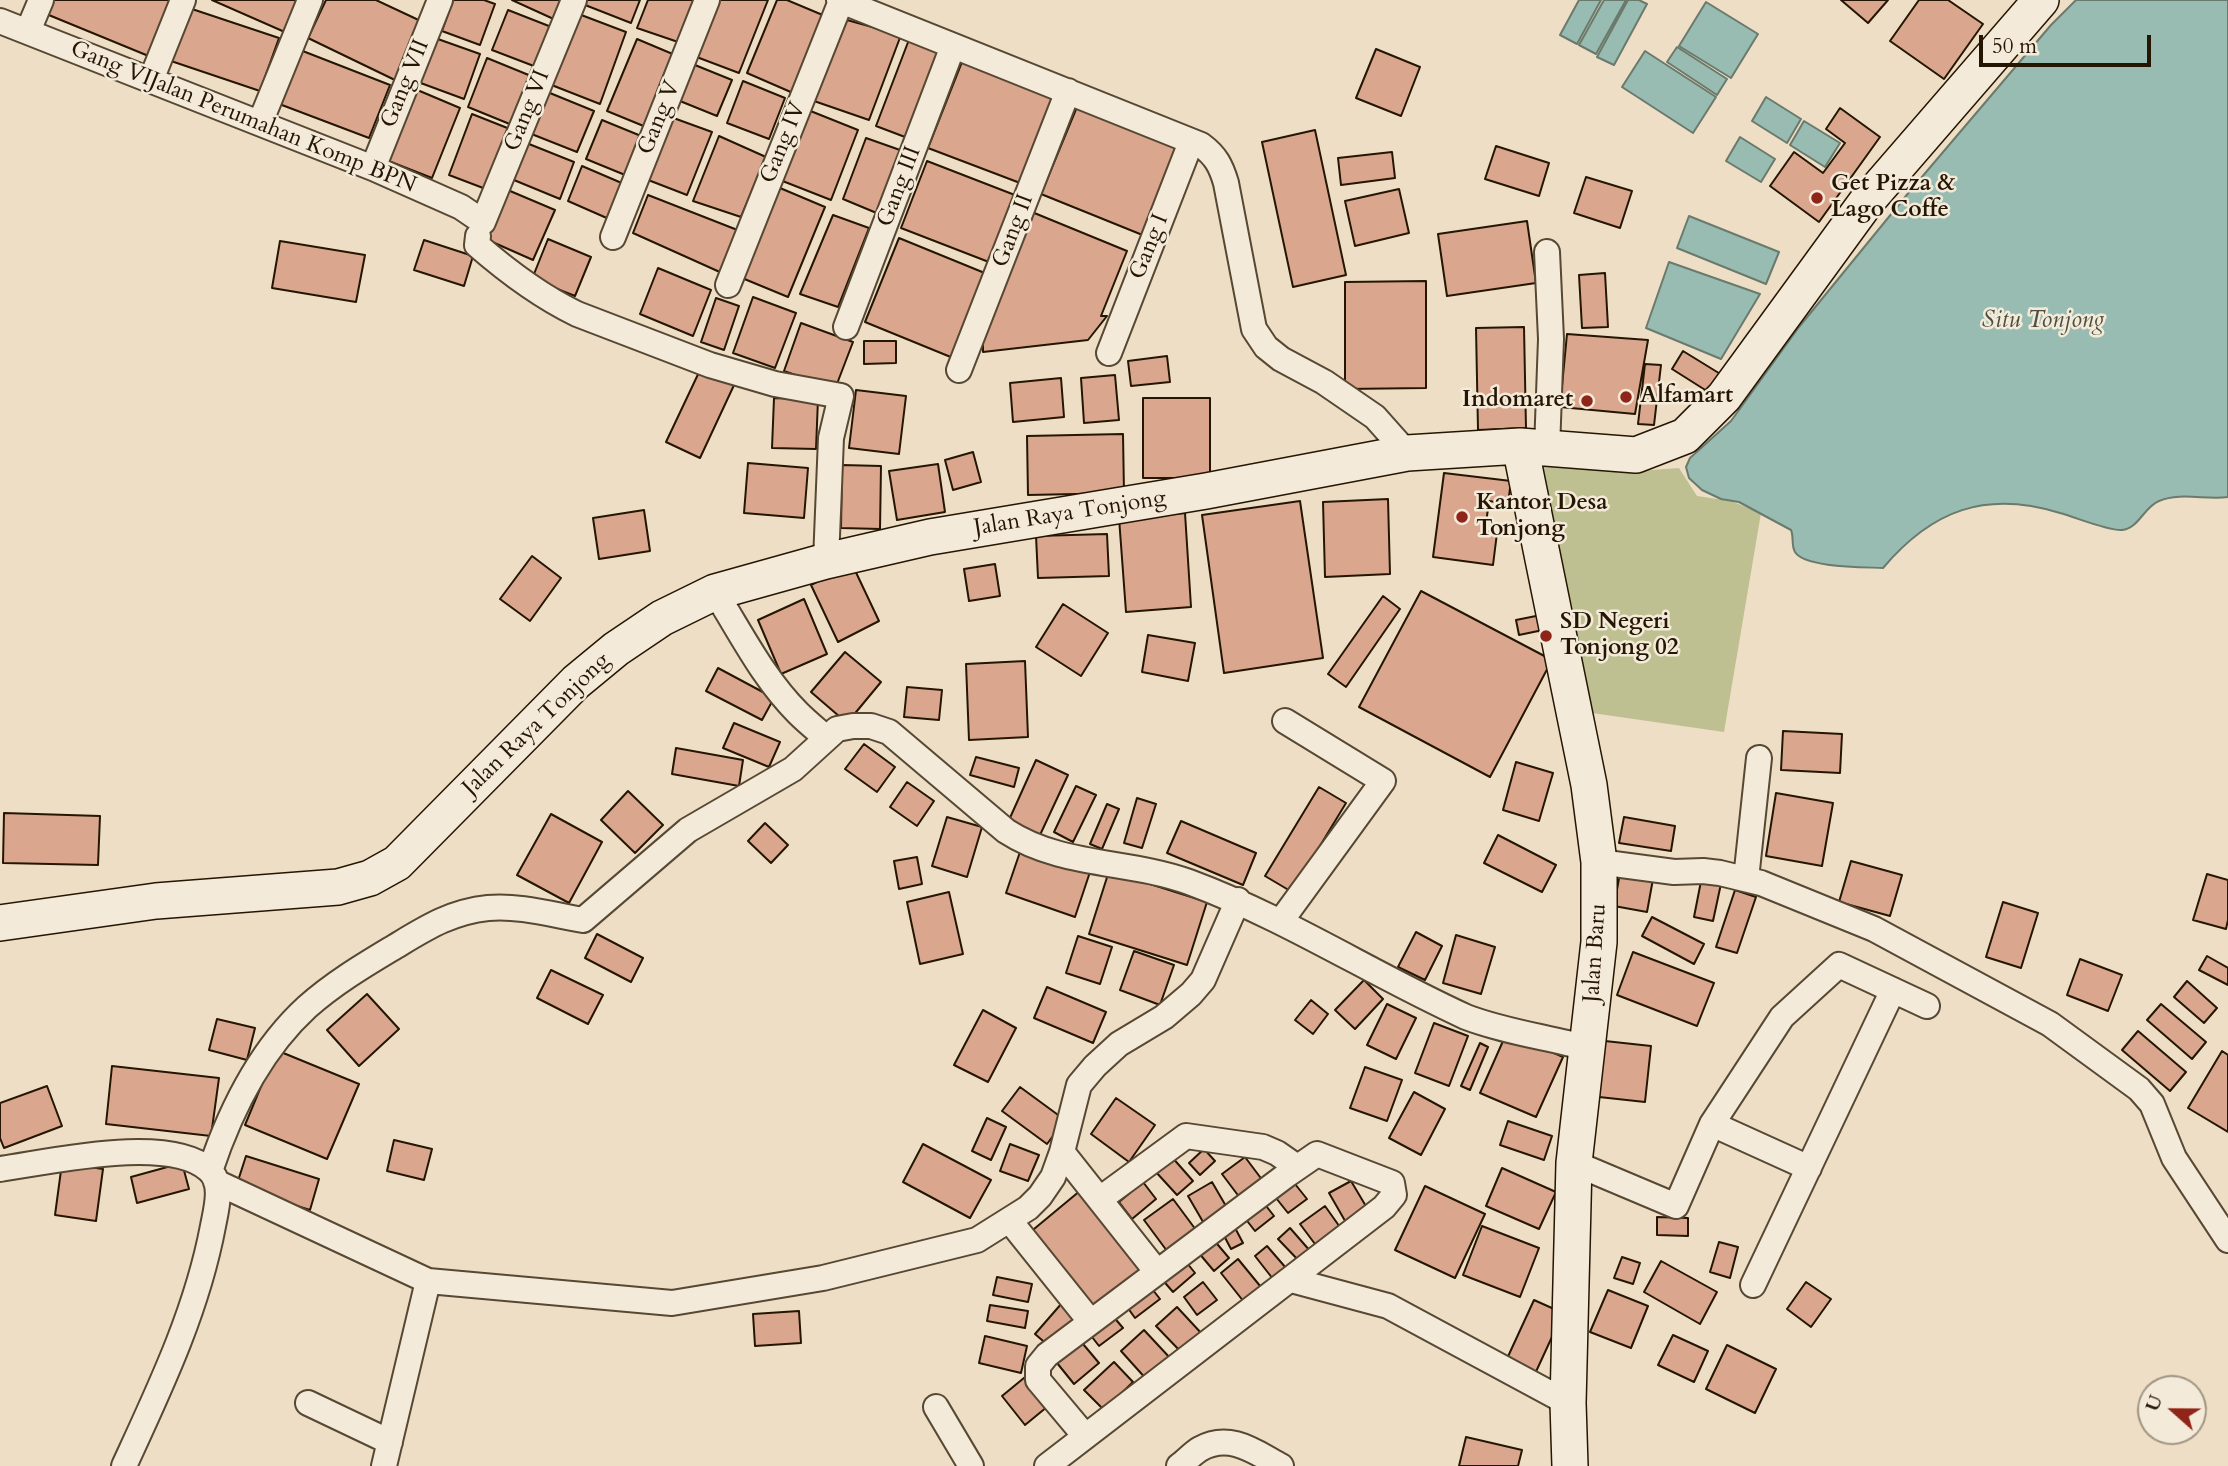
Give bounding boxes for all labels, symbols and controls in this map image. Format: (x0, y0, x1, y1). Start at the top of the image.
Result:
scale bar (1983, 21, 2154, 65)
text: 50 m (1992, 32, 2037, 61)
street label: Gang VIJalan Perumahan Komp BPN (66, 36, 420, 200)
street label: Gang VII (376, 36, 436, 132)
street label: Gang VI (499, 66, 557, 156)
street label: Gang V (633, 77, 687, 159)
street label: Gang IV (755, 98, 813, 188)
street label: Gang III (872, 143, 928, 231)
place label: Get Pizza & Lago Coffe (1831, 171, 1955, 225)
marker: Get Pizza & Lago Coffe (1809, 190, 1825, 206)
street label: Gang II (988, 191, 1040, 271)
street label: Gang I (1124, 210, 1176, 284)
water label: Situ Tonjong (1982, 307, 2104, 335)
place label: Alfamart (1640, 383, 1733, 411)
place label: Indomaret (1462, 387, 1573, 415)
marker: Alfamart (1618, 389, 1634, 405)
marker: Indomaret (1579, 393, 1595, 409)
street label: Jalan Raya Tonjong (972, 485, 1168, 543)
place label: Kantor Desa Tonjong (1476, 490, 1608, 544)
marker: Kantor Desa Tonjong (1454, 509, 1470, 525)
place label: SD Negeri Tonjong 02 (1560, 609, 1679, 663)
marker: SD Negeri Tonjong 02 (1538, 628, 1554, 644)
street label: Jalan Raya Tonjong (458, 648, 616, 802)
street label: Jalan Baru (1579, 902, 1613, 1004)
north arrow (2137, 1375, 2207, 1445)
text: U (2139, 1391, 2169, 1415)

